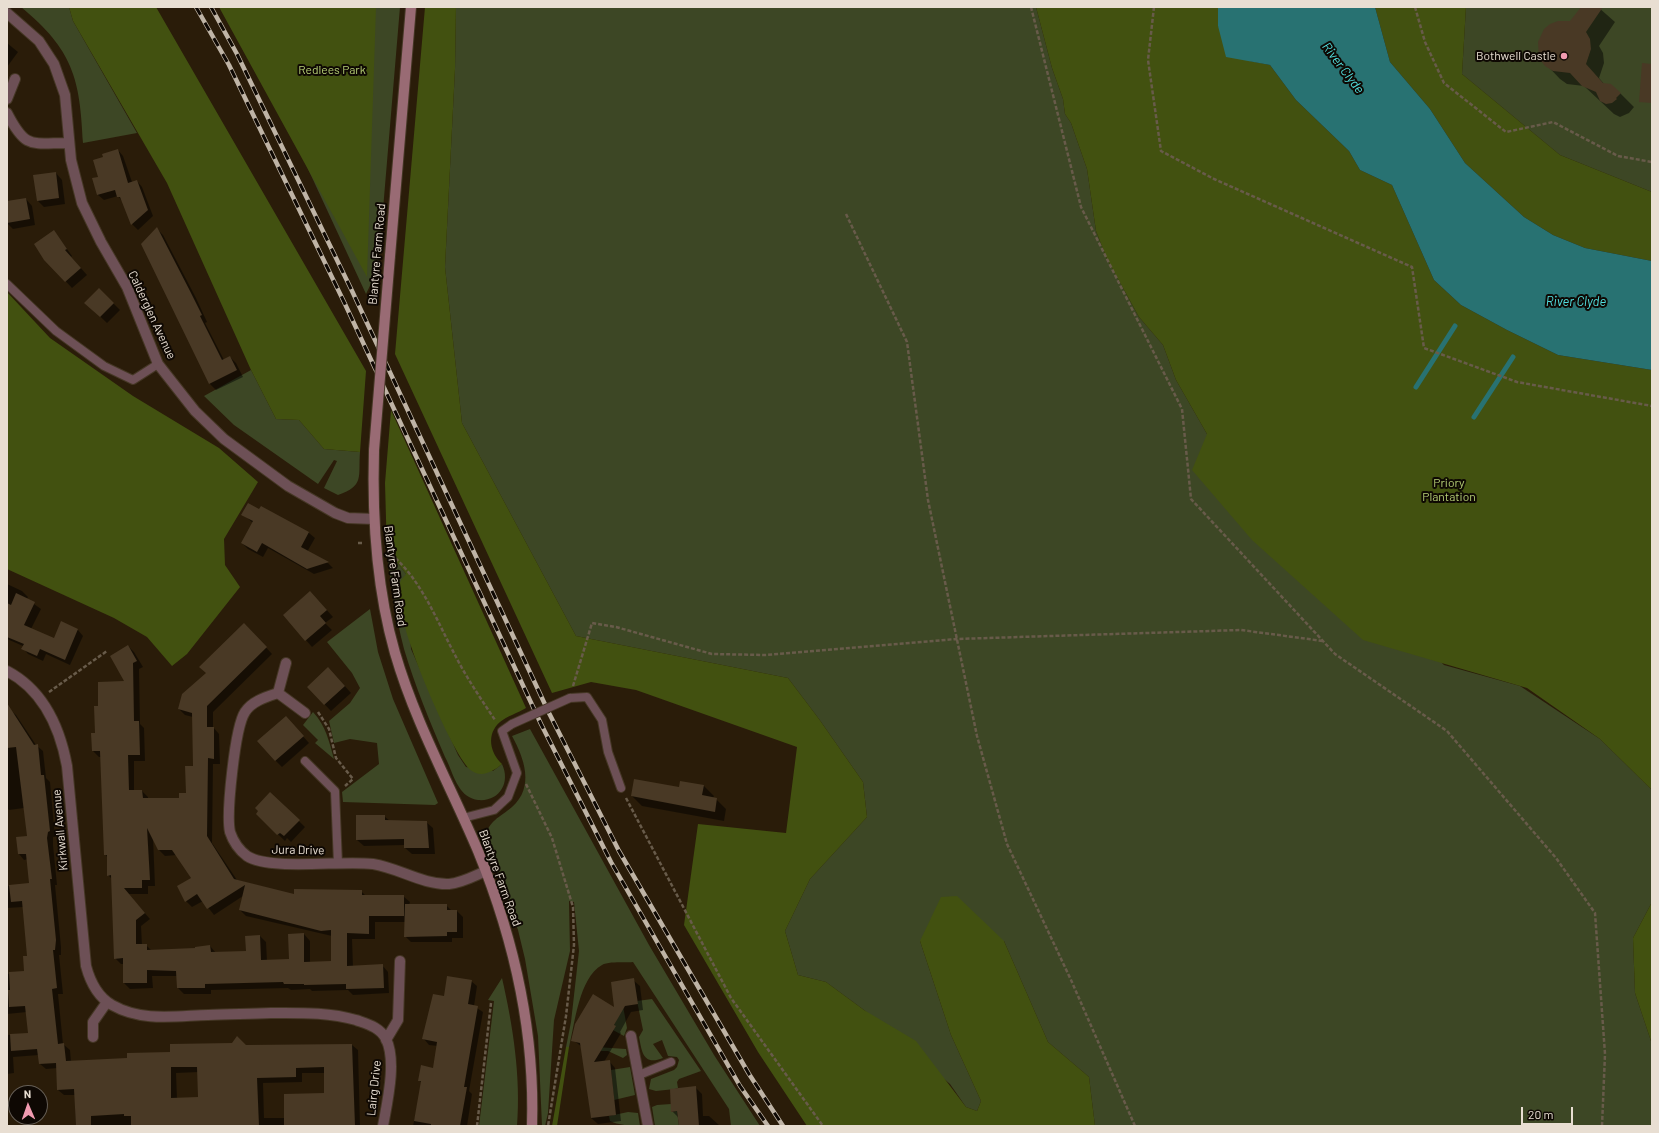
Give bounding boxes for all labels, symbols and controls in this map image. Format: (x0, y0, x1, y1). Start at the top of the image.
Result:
water label: River Clyde (1319, 39, 1367, 97)
place label: Bothwell Castle (1476, 49, 1556, 63)
marker: Bothwell Castle (1559, 51, 1569, 61)
park label: Redlees Park (298, 63, 366, 77)
street label: Blantyre Farm Road (365, 203, 389, 305)
street label: Calderglen Avenue (125, 269, 179, 361)
water label: River Clyde (1546, 294, 1606, 310)
park label: Priory Plantation (1422, 476, 1476, 504)
street label: Blantyre Farm Road (381, 525, 409, 627)
street label: Kirkwall Avenue (49, 789, 71, 871)
street label: Blantyre Farm Road (476, 828, 524, 928)
street label: Jura Drive (271, 842, 325, 858)
street label: Lairg Drive (364, 1060, 384, 1116)
north arrow (8, 1085, 48, 1125)
text: N (24, 1087, 31, 1100)
scale bar (1523, 1099, 1575, 1125)
text: 20 m (1528, 1107, 1554, 1121)

